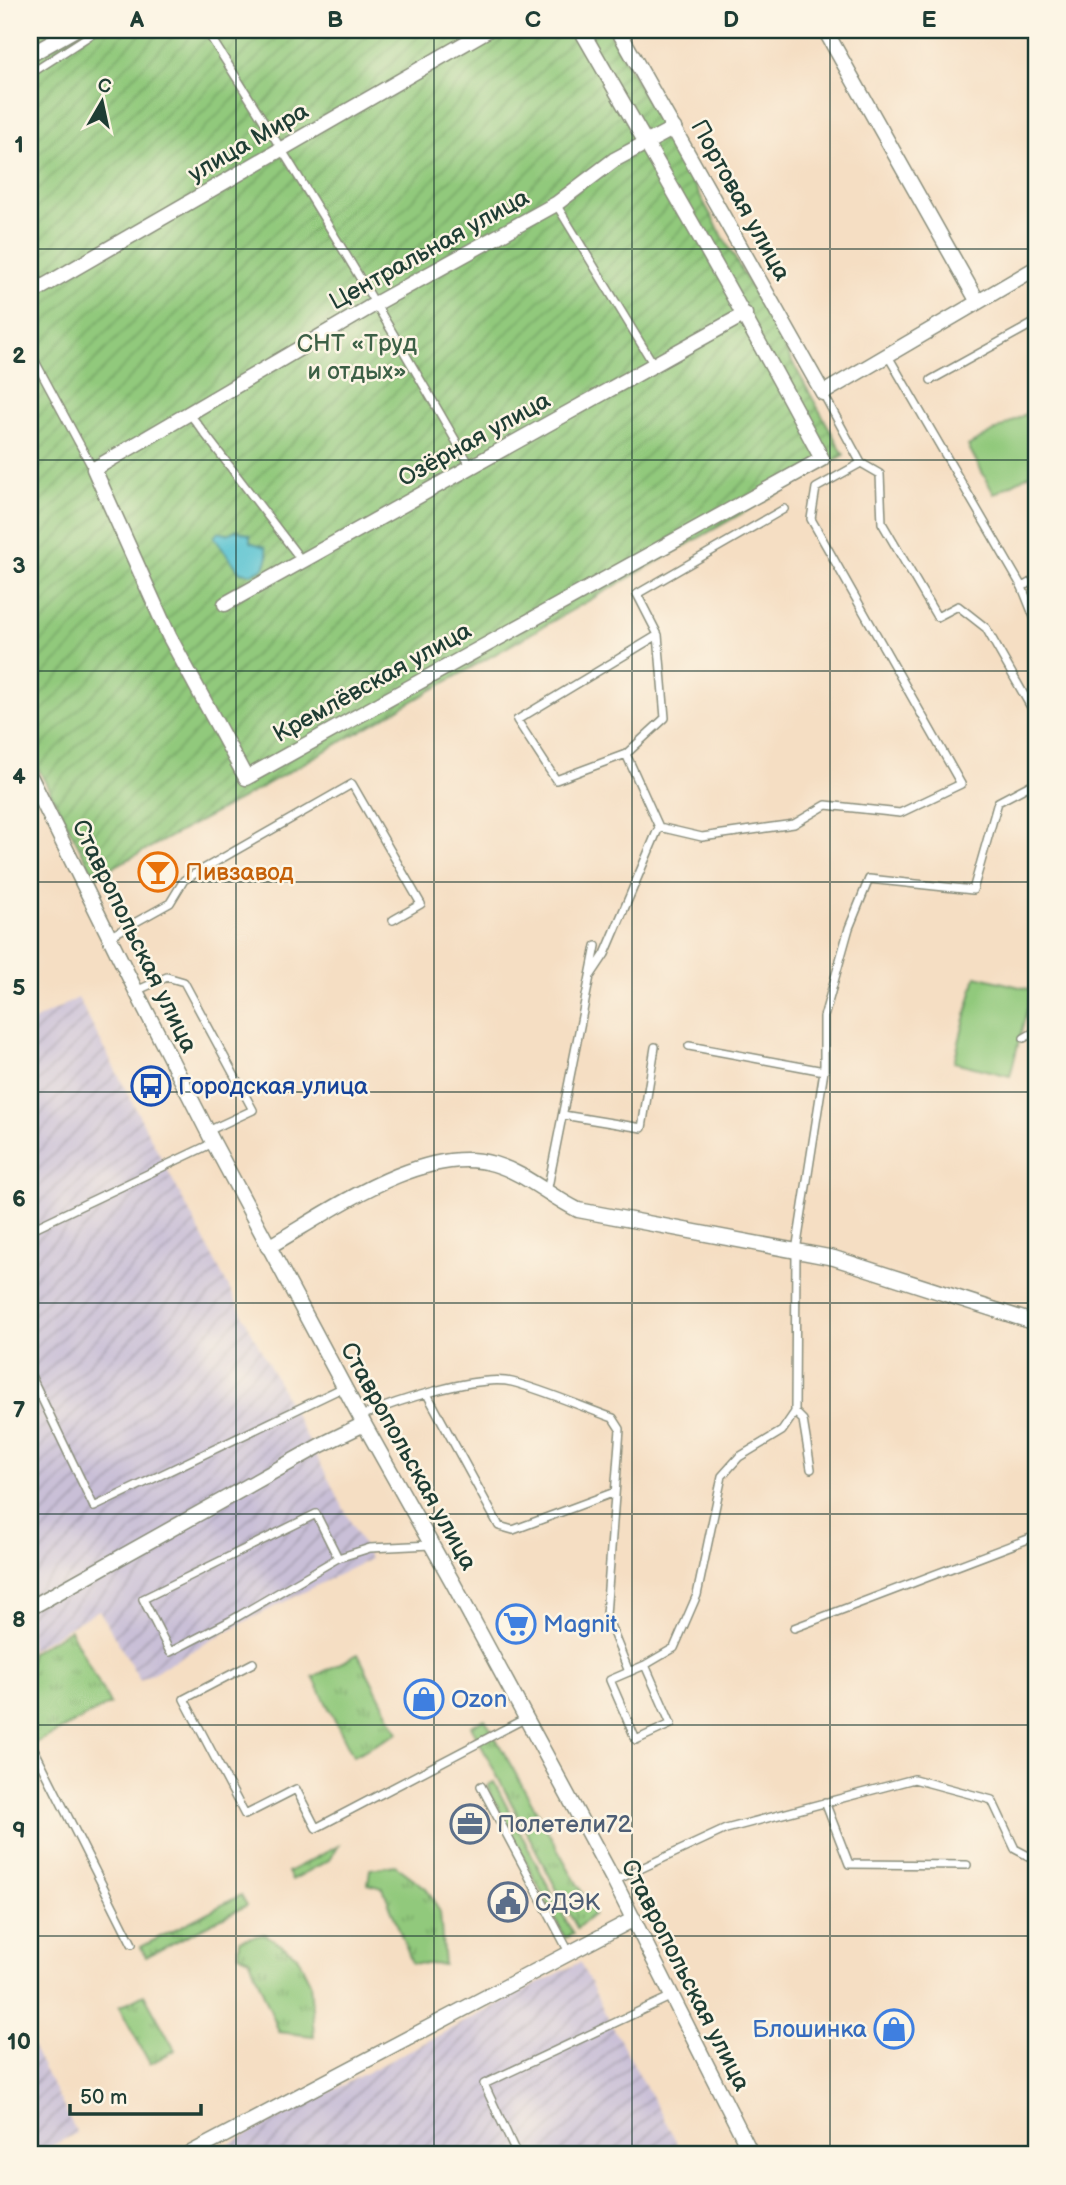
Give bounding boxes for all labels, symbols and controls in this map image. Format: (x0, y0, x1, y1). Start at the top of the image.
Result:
text: A (129, 6, 145, 34)
text: B (327, 6, 343, 34)
text: C (525, 6, 541, 34)
text: D (723, 6, 739, 34)
text: E (922, 6, 937, 34)
north arrow (66, 66, 136, 136)
text: С (96, 74, 113, 99)
street label: улица Мира (183, 96, 314, 189)
street label: Портовая улица (684, 115, 797, 286)
text: 1 (14, 131, 24, 159)
street label: Центральная улица (324, 183, 534, 316)
park label: СНТ «Труд и отдых» (297, 329, 418, 386)
text: 2 (12, 342, 26, 370)
street label: Озёрная улица (393, 386, 555, 493)
text: 3 (12, 552, 26, 580)
street label: Кремлёвская улица (268, 616, 476, 749)
text: 4 (12, 763, 26, 791)
street label: Ставропольская улица (65, 815, 204, 1058)
bar icon: Пивзавод (137, 851, 179, 893)
place label: Пивзавод (185, 858, 294, 887)
text: 5 (12, 974, 26, 1002)
bus stop icon: Городская улица (130, 1065, 172, 1107)
place label: Городская улица (178, 1072, 368, 1101)
text: 6 (12, 1185, 26, 1213)
street label: Ставропольская улица (334, 1337, 483, 1575)
text: 7 (13, 1396, 26, 1424)
supermarket icon: Magnit (495, 1603, 537, 1645)
text: 8 (12, 1606, 26, 1634)
place label: Magnit (543, 1610, 618, 1639)
shop icon: Ozon (403, 1678, 445, 1720)
place label: Ozon (451, 1685, 507, 1714)
office icon: Полетели72 (449, 1803, 491, 1845)
place label: Полетели72 (497, 1810, 632, 1839)
text: 9 (12, 1817, 26, 1845)
street label: Ставропольская улица (615, 1855, 757, 2096)
public building icon: СДЭК (487, 1881, 529, 1923)
place label: СДЭК (535, 1888, 601, 1917)
shop icon: Блошинка (873, 2008, 915, 2050)
place label: Блошинка (752, 2015, 867, 2044)
text: 10 (7, 2028, 31, 2056)
scale bar (70, 2073, 201, 2117)
text: 50 m (80, 2085, 127, 2110)

